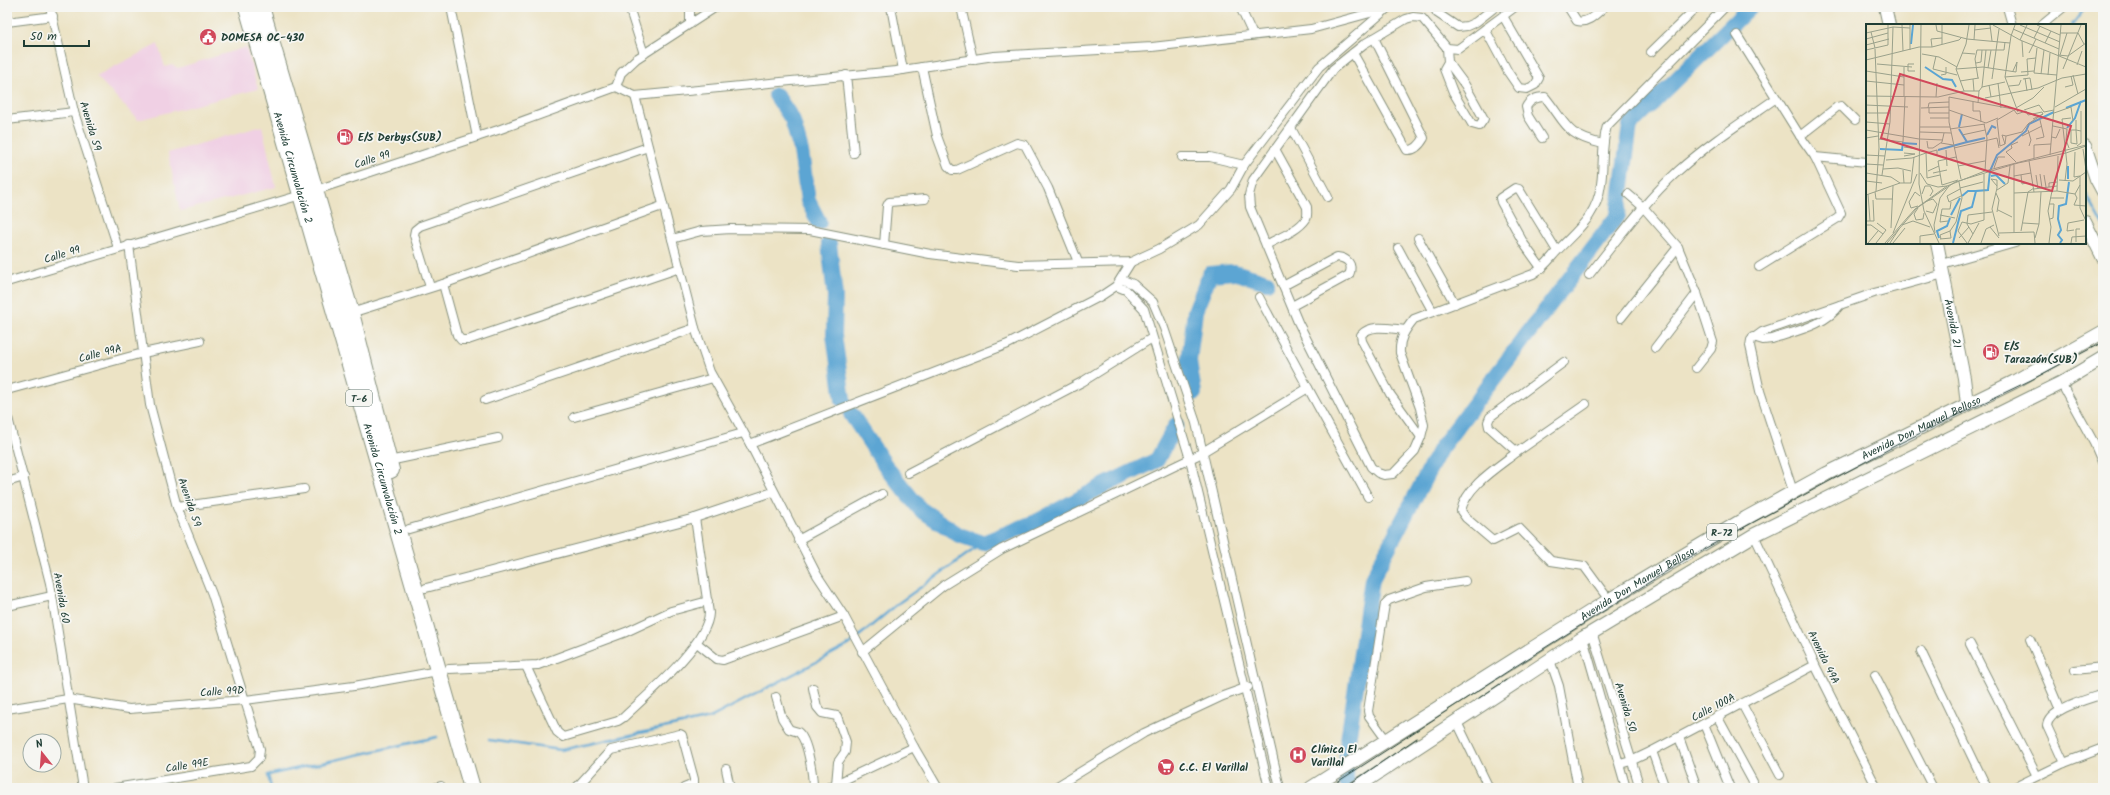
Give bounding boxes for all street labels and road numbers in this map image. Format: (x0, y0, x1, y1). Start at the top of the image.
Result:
street label: Avenida 59 (74, 99, 106, 154)
street label: Avenida Circunvalación 2 (268, 110, 317, 226)
street label: Calle 99 (352, 145, 393, 174)
street label: Calle 99 (42, 241, 83, 269)
street label: Avenida 21 (1938, 297, 1966, 350)
street label: Calle 99A (77, 340, 124, 368)
road number: T-6 (346, 390, 372, 406)
street label: Avenida Don Manuel Belloso (1858, 391, 1984, 465)
street label: Avenida Circunvalación 2 (357, 421, 407, 537)
street label: Avenida 59 (172, 475, 206, 530)
road number: R-72 (1707, 524, 1737, 540)
street label: Avenida Don Manuel Belloso (1577, 543, 1699, 626)
street label: Avenida 60 (48, 571, 74, 626)
street label: Avenida 49A (1802, 627, 1844, 688)
street label: Avenida 50 (1609, 680, 1641, 735)
street label: Calle 99D (199, 681, 245, 703)
street label: Calle 100A (1688, 689, 1739, 727)
street label: Calle 99E (164, 754, 211, 778)

